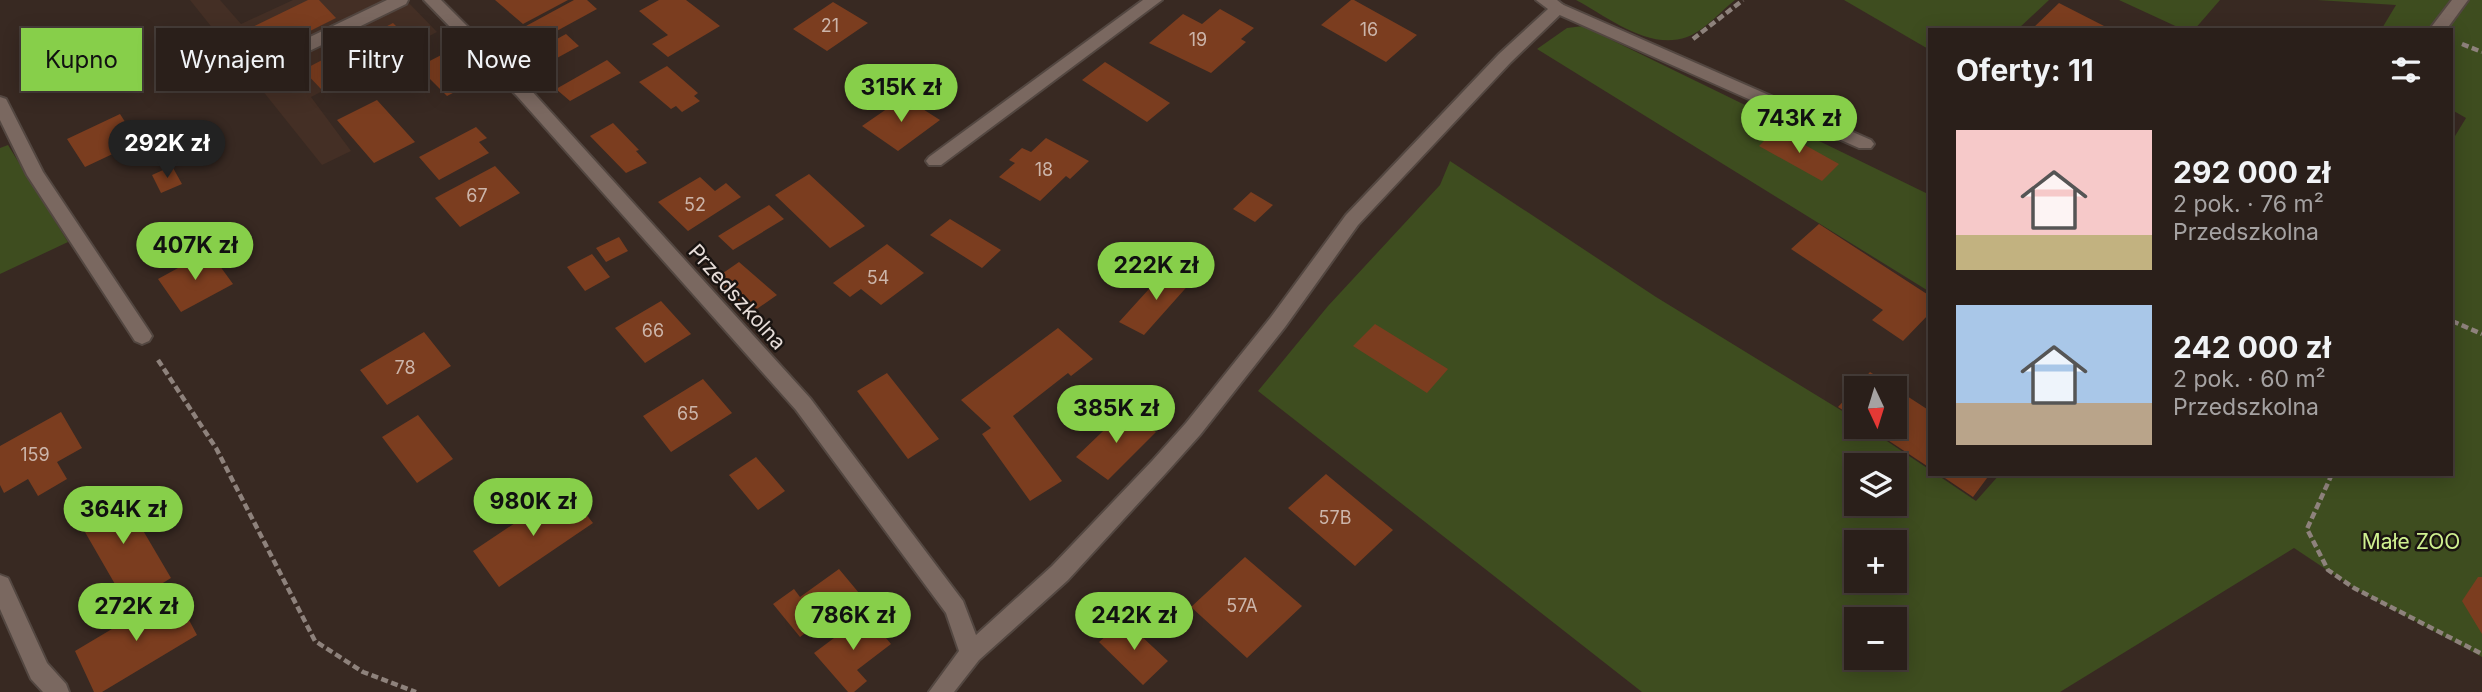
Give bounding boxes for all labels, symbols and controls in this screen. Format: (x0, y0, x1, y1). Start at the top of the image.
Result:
house number: 21 (821, 15, 839, 36)
house number: 16 (1360, 19, 1378, 40)
chip: Kupno (21, 28, 142, 91)
chip: Wynajem (156, 28, 309, 91)
chip: Filtry (323, 28, 428, 91)
chip: Nowe (442, 28, 556, 91)
house number: 19 (1189, 29, 1207, 50)
icon: filters (2387, 51, 2425, 89)
text: Oferty: 11 (1956, 52, 2094, 88)
pin: 315K zł (836, 64, 966, 124)
text: 315K zł (861, 73, 941, 101)
pin: 743K zł (1734, 96, 1864, 155)
text: 743K zł (1757, 104, 1841, 132)
pin: 292K zł (102, 120, 232, 180)
text: 292K zł (124, 129, 210, 157)
text: 292 000 zł (2173, 154, 2331, 190)
icon: home (2012, 158, 2096, 242)
house number: 18 (1035, 159, 1053, 180)
house number: 67 (466, 185, 488, 206)
text: 2 pok. · 76 m² (2173, 190, 2324, 218)
house number: 52 (684, 194, 706, 215)
text: Przedszkolna (2173, 218, 2319, 246)
pin: 407K zł (130, 222, 260, 282)
text: 407K zł (152, 231, 238, 259)
street label: Przedszkolna (683, 239, 791, 355)
pin: 222K zł (1091, 243, 1221, 302)
text: 222K zł (1114, 251, 1198, 279)
house number: 54 (867, 267, 889, 288)
house number: 66 (642, 320, 664, 341)
text: 242 000 zł (2173, 329, 2331, 365)
icon: home (2012, 333, 2096, 417)
house number: 78 (394, 357, 416, 378)
text: 2 pok. · 60 m² (2173, 365, 2326, 393)
north arrow (1844, 376, 1908, 439)
map controls (1844, 376, 1907, 670)
pin: 385K zł (1051, 386, 1181, 445)
text: Przedszkolna (2173, 393, 2319, 421)
text: 385K zł (1073, 394, 1159, 422)
house number: 65 (677, 403, 699, 424)
house number: 159 (20, 444, 50, 465)
button: layers (1844, 453, 1907, 516)
pin: 980K zł (468, 478, 598, 538)
pin: 364K zł (58, 486, 188, 546)
text: 980K zł (490, 487, 576, 515)
text: 364K zł (80, 495, 166, 523)
house number: 57B (1319, 507, 1351, 528)
park label: Małe ZOO (2362, 529, 2460, 554)
button: + (1844, 530, 1907, 593)
pin: 272K zł (71, 584, 201, 643)
text: 272K zł (94, 592, 178, 620)
pin: 786K zł (788, 592, 918, 652)
pin: 242K zł (1069, 592, 1199, 652)
house number: 57A (1226, 595, 1258, 616)
text: 786K zł (811, 601, 895, 629)
text: 242K zł (1091, 601, 1177, 629)
button: − (1844, 607, 1907, 670)

